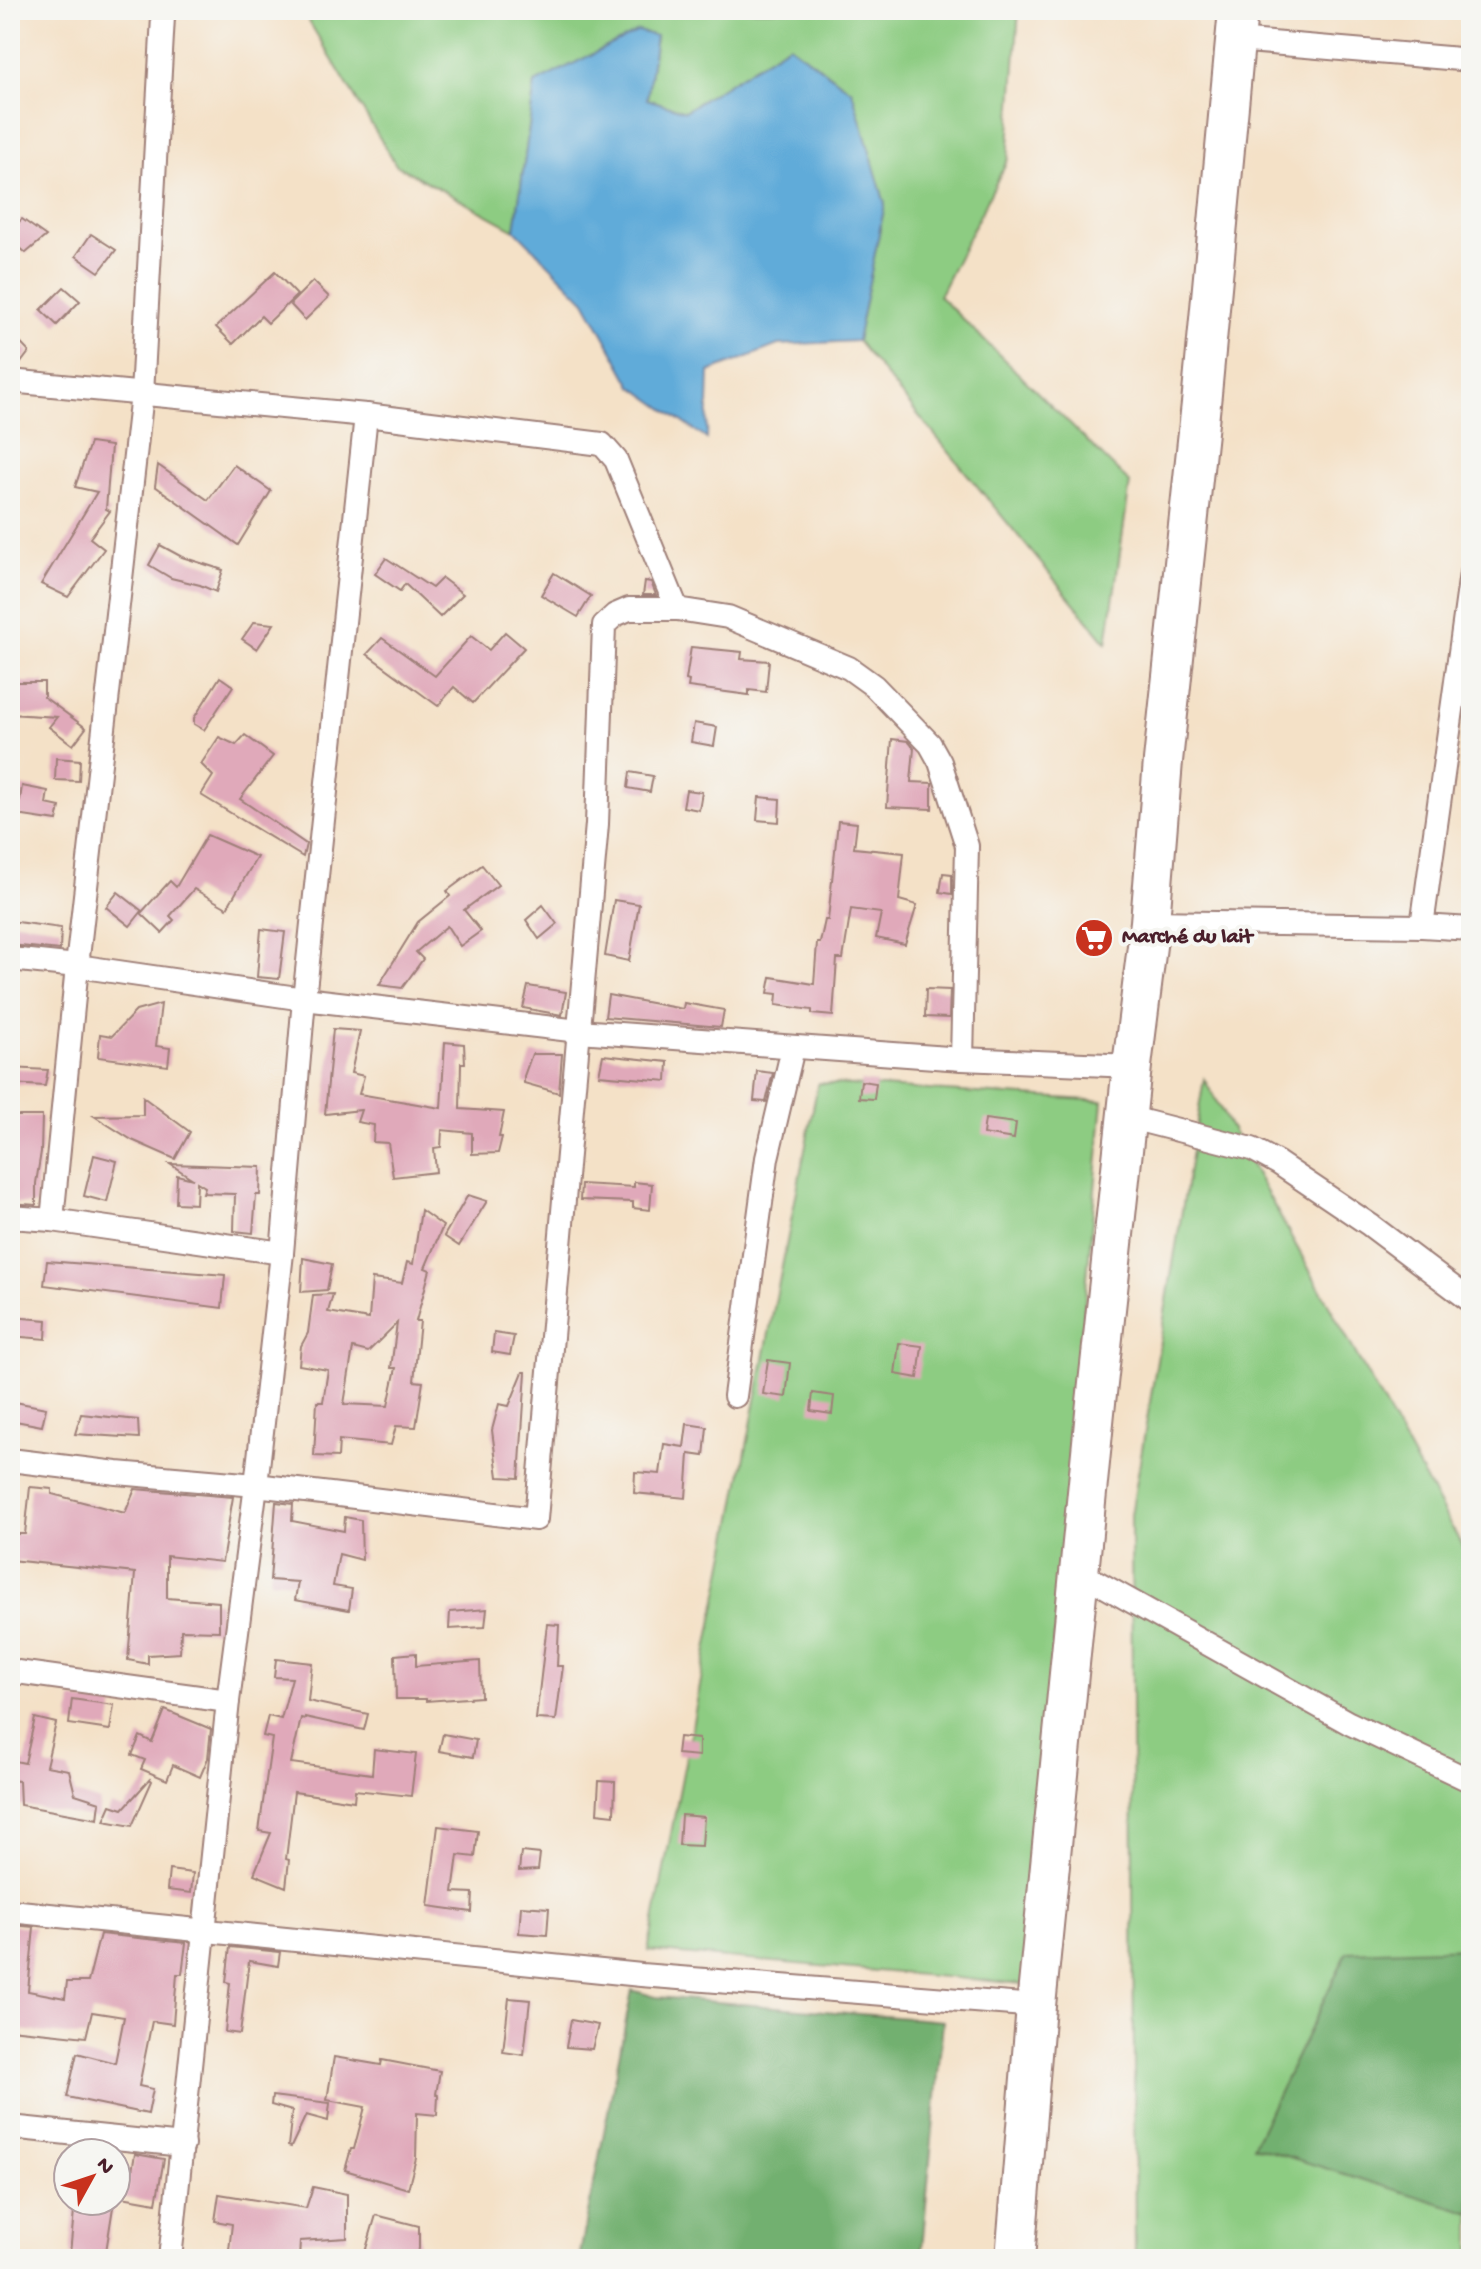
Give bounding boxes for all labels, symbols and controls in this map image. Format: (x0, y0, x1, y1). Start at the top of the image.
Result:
supermarket icon: Marché du lait (1073, 917, 1115, 959)
place label: Marché du lait (1122, 925, 1254, 951)
north arrow (52, 2137, 132, 2217)
text: N (90, 2153, 119, 2181)

